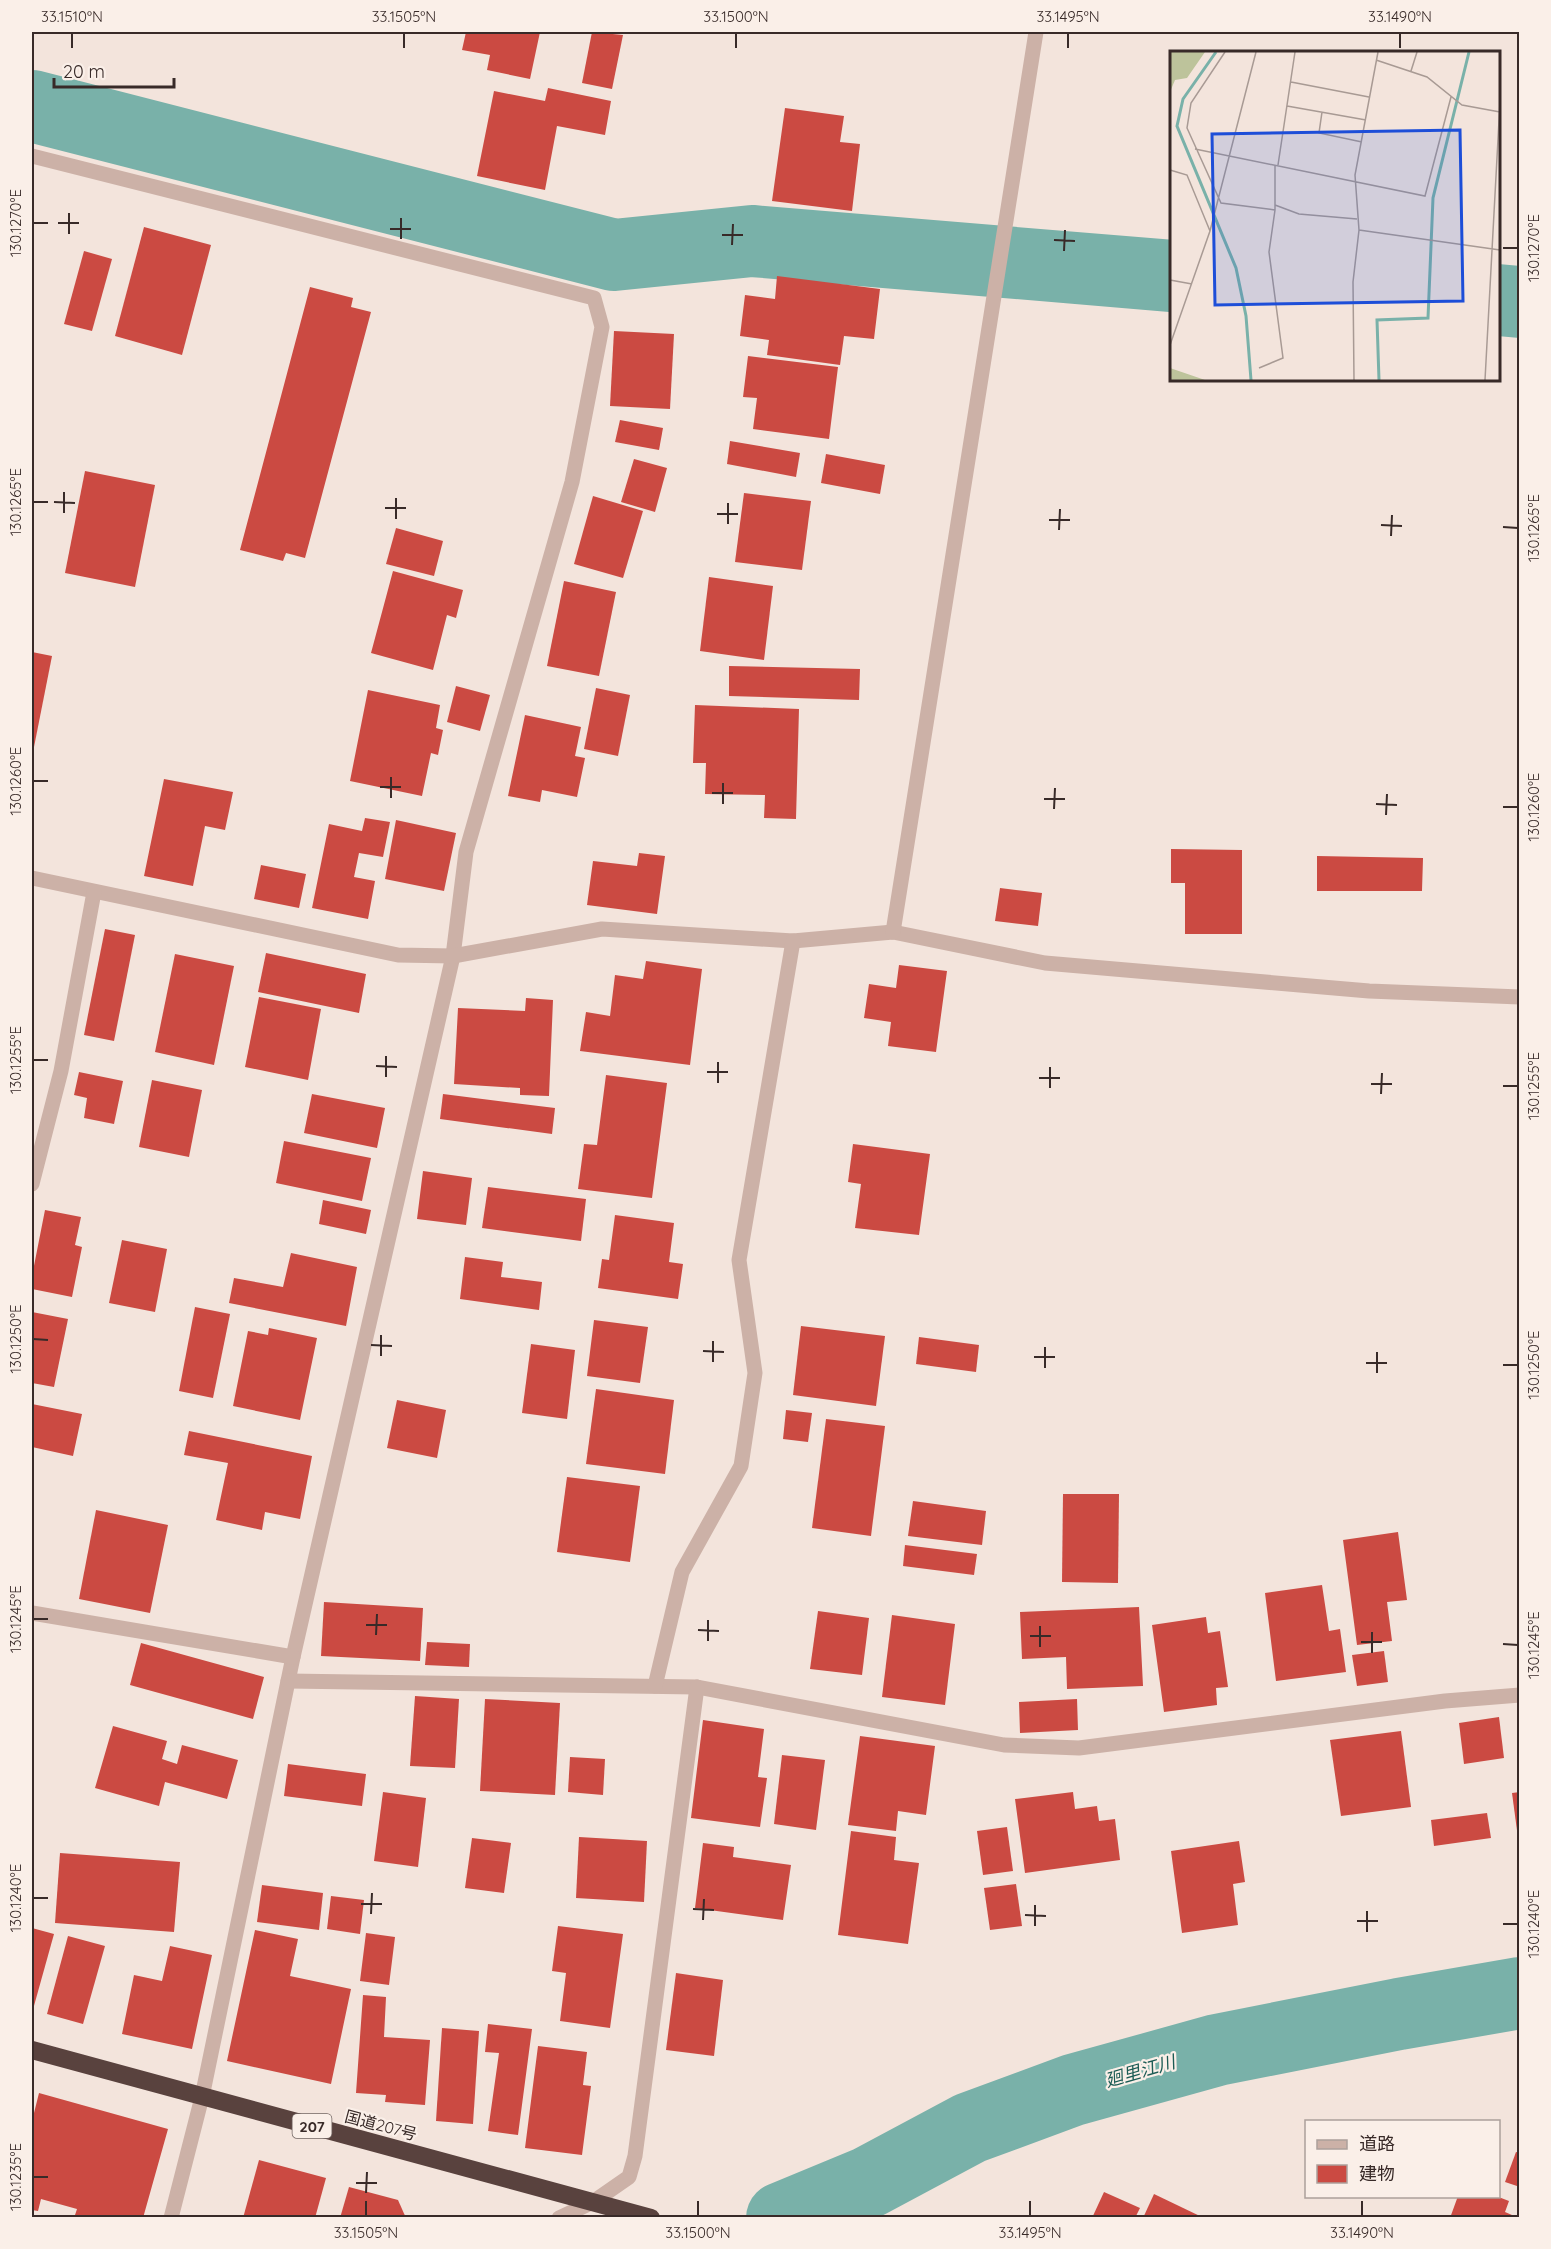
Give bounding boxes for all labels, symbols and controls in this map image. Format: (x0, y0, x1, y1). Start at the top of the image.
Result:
text: 33.1510°N (41, 7, 103, 26)
text: 33.1505°N (372, 7, 436, 26)
text: 33.1500°N (703, 7, 769, 26)
text: 33.1495°N (1036, 7, 1100, 26)
text: 33.1490°N (1368, 7, 1432, 26)
scale bar (54, 51, 174, 89)
inset map (1170, 51, 1500, 381)
text: 20 m (63, 60, 105, 83)
text: 130.1270°E (6, 189, 25, 257)
text: 130.1270°E (1524, 214, 1543, 282)
text: 130.1265°E (6, 468, 25, 536)
text: 130.1265°E (1524, 494, 1543, 562)
text: 130.1260°E (6, 747, 25, 815)
text: 130.1260°E (1524, 773, 1543, 841)
text: 130.1255°E (6, 1026, 25, 1094)
text: 130.1255°E (1524, 1052, 1543, 1120)
text: 130.1250°E (6, 1305, 25, 1373)
text: 130.1250°E (1524, 1331, 1543, 1399)
text: 130.1245°E (6, 1585, 25, 1653)
text: 130.1245°E (1524, 1611, 1543, 1679)
text: 130.1240°E (6, 1864, 25, 1932)
text: 130.1240°E (1524, 1890, 1543, 1958)
water label: 廻里江川 (1102, 2049, 1180, 2092)
street label: 国道207号 (343, 2106, 419, 2144)
road number: 207 (292, 2114, 332, 2138)
legend (1305, 2120, 1500, 2198)
text: 道路 (1359, 2132, 1395, 2155)
text: 130.1235°E (6, 2143, 25, 2211)
text: 建物 (1359, 2162, 1395, 2185)
text: 33.1505°N (334, 2223, 398, 2242)
text: 33.1500°N (665, 2223, 731, 2242)
text: 33.1495°N (998, 2223, 1062, 2242)
text: 33.1490°N (1330, 2223, 1394, 2242)

